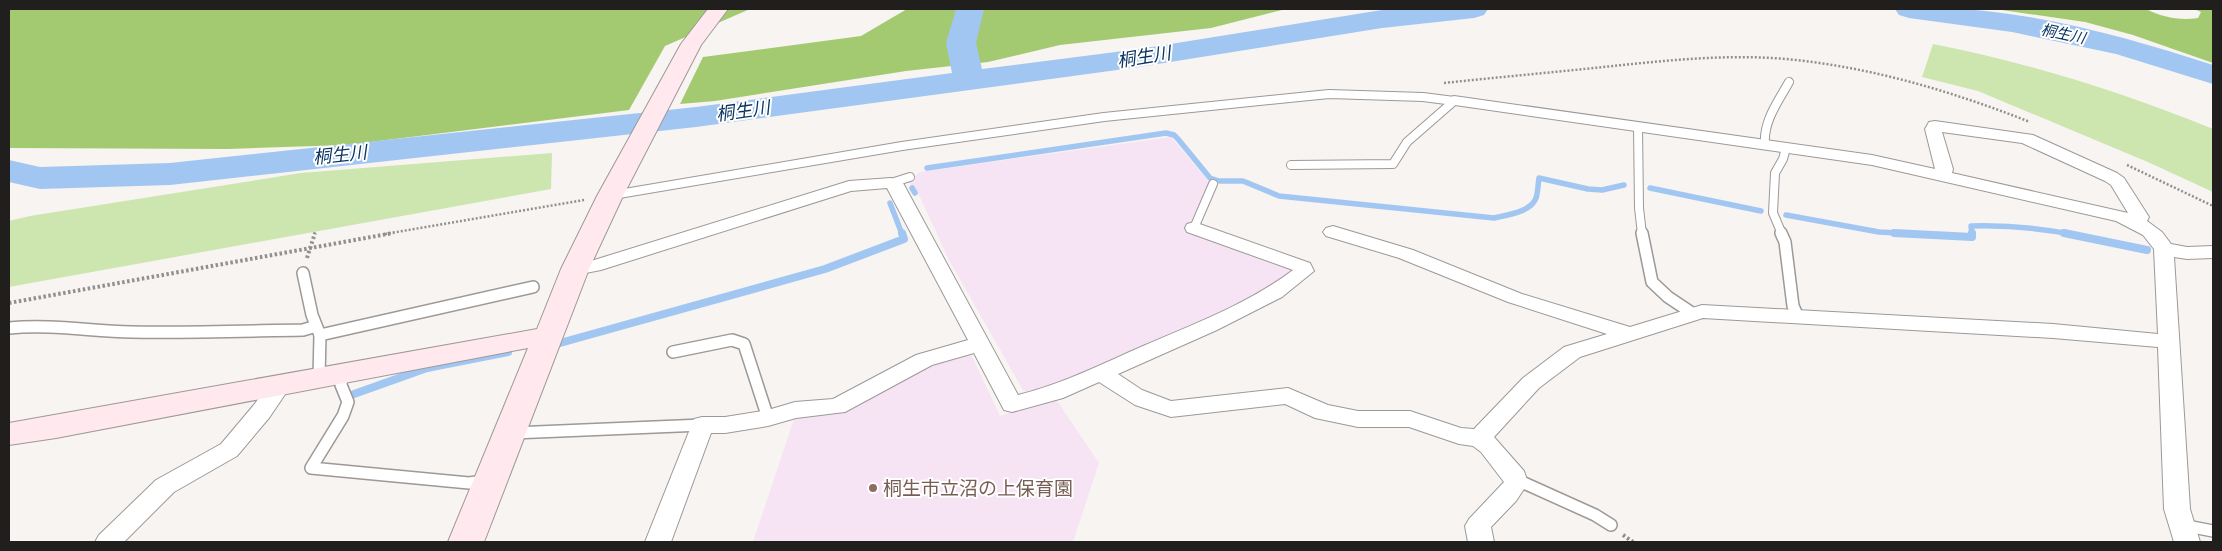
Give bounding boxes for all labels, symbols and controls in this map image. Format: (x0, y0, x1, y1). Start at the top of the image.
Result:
water label: 桐生川 (2039, 21, 2089, 48)
water label: 桐生川 (1116, 42, 1174, 72)
water label: 桐生川 (715, 96, 773, 126)
water label: 桐生川 (312, 141, 370, 169)
place label: 桐生市立沼の上保育園 (883, 477, 1073, 500)
marker: 桐生市立沼の上保育園 (867, 482, 879, 494)

